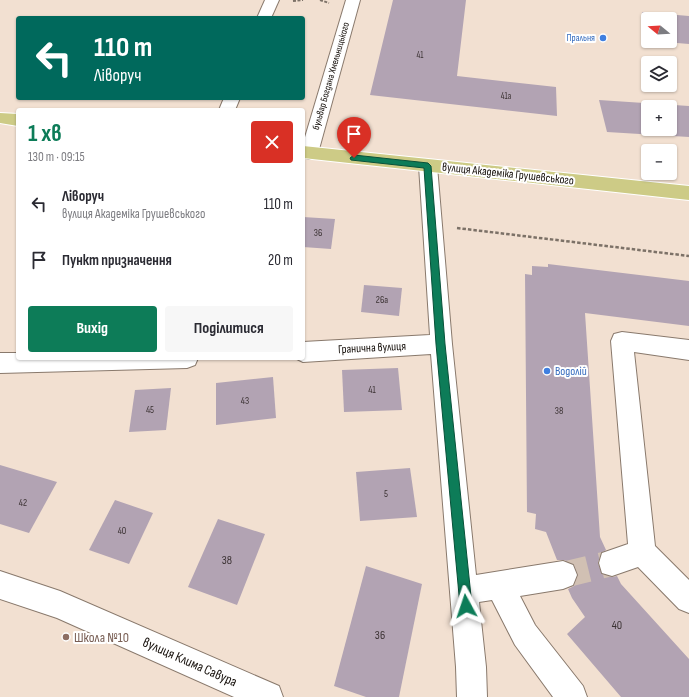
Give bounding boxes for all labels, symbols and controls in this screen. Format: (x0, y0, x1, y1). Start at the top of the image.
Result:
north arrow (641, 12, 677, 48)
map controls (641, 12, 677, 180)
street label: бульвар Богдана Хмельницького (310, 21, 352, 131)
text: 110 m (94, 31, 152, 64)
icon: left (28, 32, 80, 84)
place label: Пральня (566, 32, 595, 44)
marker: Пральня (598, 33, 608, 43)
house number: 41 (417, 50, 424, 61)
button: layers (641, 56, 677, 92)
text: Ліворуч (94, 65, 141, 86)
house number: 41а (501, 91, 511, 102)
button: + (641, 100, 677, 136)
pin (337, 117, 371, 158)
text: 1 хв (28, 119, 62, 148)
button: close (251, 121, 293, 163)
icon: arrive (343, 123, 365, 145)
button: − (641, 144, 677, 180)
text: 130 m · 09:15 (28, 149, 85, 165)
street label: вулиця Академіка Грушевського (441, 160, 575, 188)
text: Ліворуч (62, 187, 104, 206)
icon: left (28, 193, 50, 215)
text: 110 m (264, 195, 293, 214)
text: вулиця Академіка Грушевського (62, 206, 205, 222)
house number: 36 (314, 227, 322, 239)
icon: arrive (28, 249, 50, 271)
text: Пункт призначення (62, 251, 172, 270)
text: 20 m (268, 251, 293, 270)
house number: 26а (376, 294, 388, 306)
button: Вихід (28, 306, 157, 352)
button: Поділитися (165, 306, 293, 352)
street label: Гранична вулиця (338, 339, 407, 357)
place label: Водолій (555, 364, 587, 379)
marker: Водолій (542, 366, 552, 376)
house number: 41 (368, 384, 376, 396)
house number: 43 (241, 395, 249, 407)
house number: 45 (146, 404, 154, 416)
house number: 38 (555, 405, 563, 417)
house number: 5 (384, 488, 388, 500)
house number: 42 (19, 497, 27, 509)
house number: 40 (118, 525, 126, 537)
house number: 38 (222, 553, 232, 568)
position arrow (445, 585, 487, 627)
house number: 40 (612, 618, 622, 633)
house number: 36 (375, 628, 385, 643)
place label: Школа №10 (74, 629, 129, 646)
marker: Школа №10 (61, 632, 71, 642)
street label: вулиця Клима Савура (140, 634, 240, 690)

